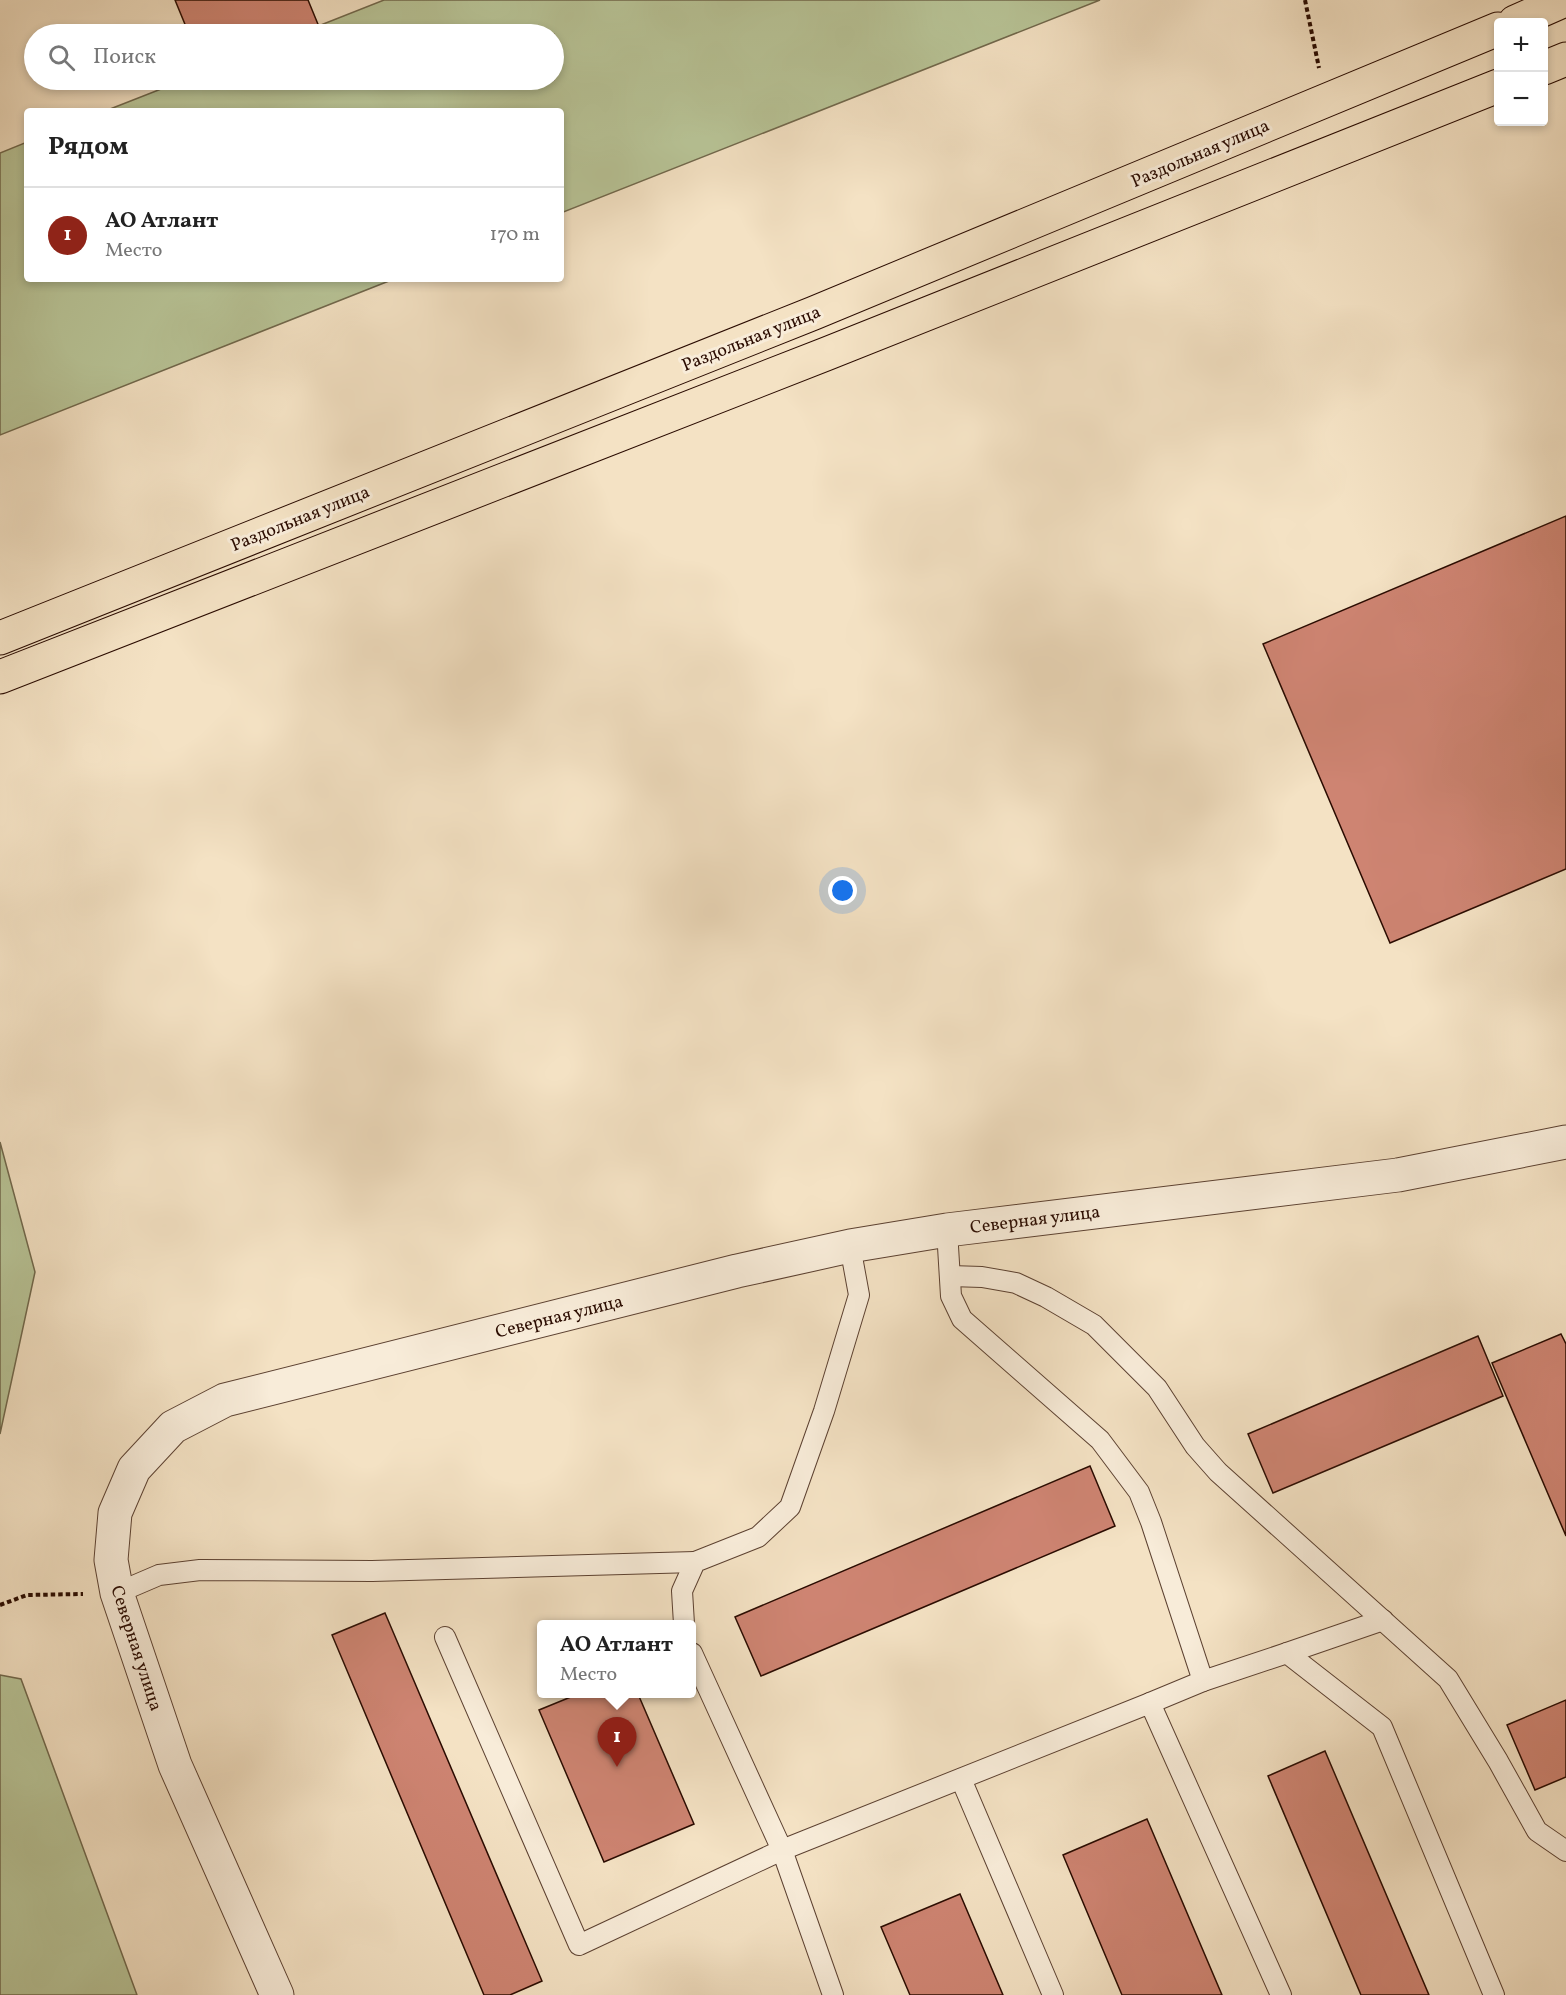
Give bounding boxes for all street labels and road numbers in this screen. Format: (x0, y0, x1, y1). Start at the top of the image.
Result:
street label: Раздольная улица (1128, 114, 1274, 195)
street label: Раздольная улица (678, 300, 825, 379)
street label: Раздольная улица (227, 480, 374, 559)
street label: Северная улица (969, 1200, 1102, 1241)
street label: Северная улица (493, 1290, 626, 1345)
street label: Северная улица (103, 1582, 168, 1715)

